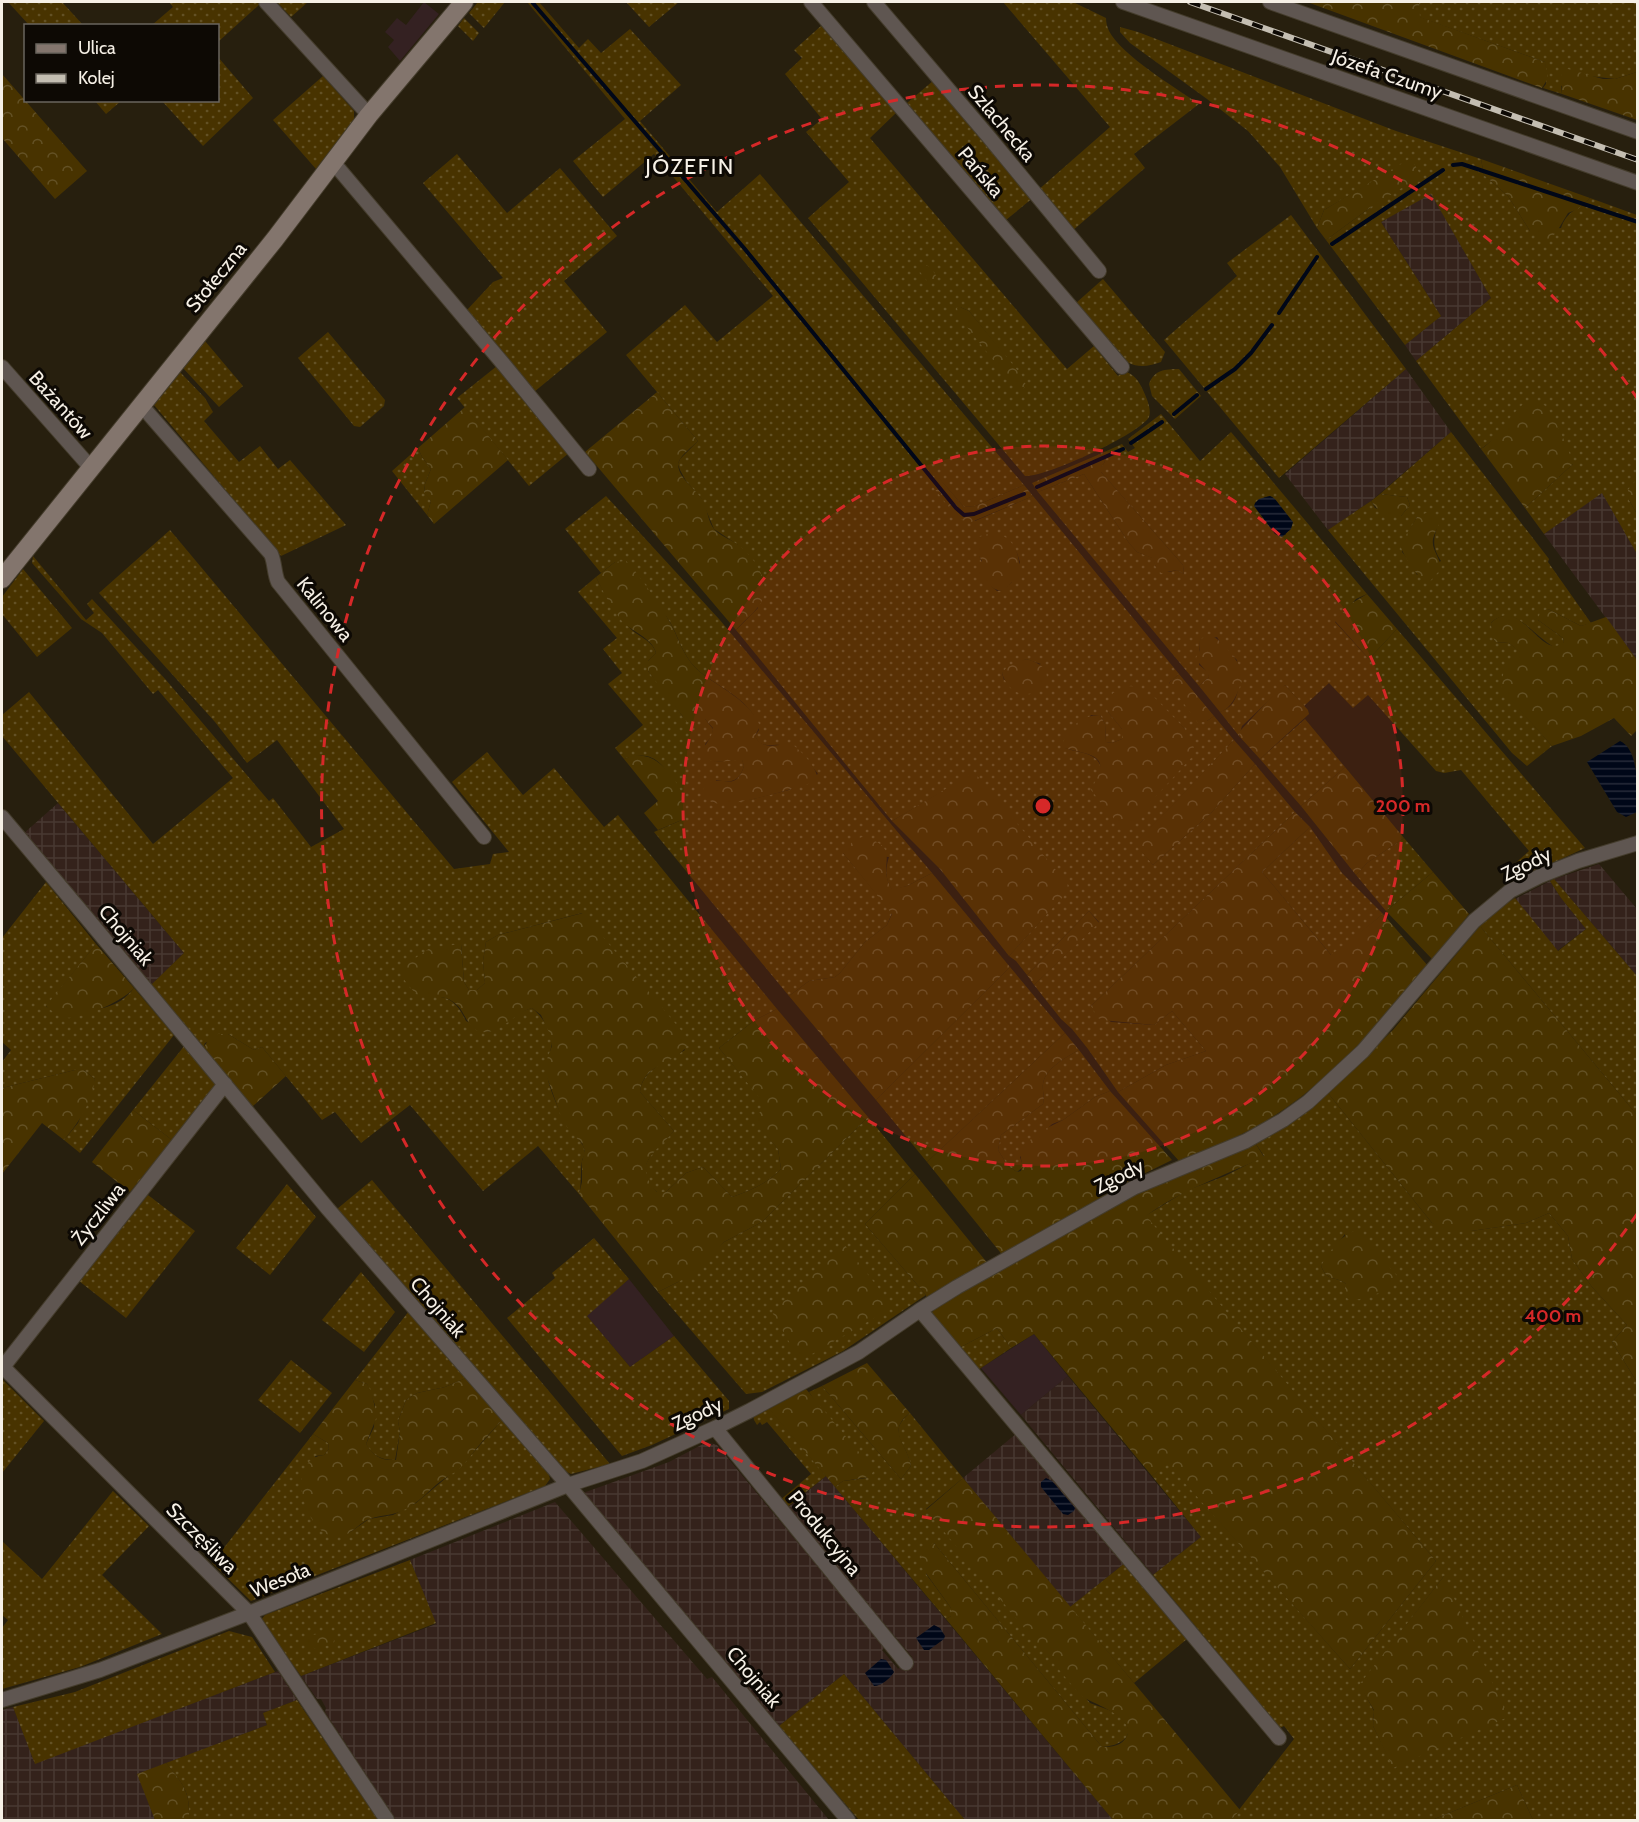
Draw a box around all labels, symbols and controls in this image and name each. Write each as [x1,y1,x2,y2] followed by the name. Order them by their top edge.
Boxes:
[24,24,219,102] legend
[78,37,116,59] text: Ulica
[1328,44,1445,104] street label: Józefa Czumy
[78,67,115,89] text: Kolej
[963,80,1041,167] street label: Szlachecka
[953,142,1009,202] street label: Pańska
[644,153,735,180] district label: JÓZEFIN
[180,237,252,317] street label: Stołeczna
[24,366,98,444] street label: Bażantów
[292,572,358,646] street label: Kalinowa
[1376,795,1430,817] text: 200 m
[1033,796,1053,816] centre of rings
[1497,842,1555,886] street label: Zgody
[94,900,158,970] street label: Chojniak
[1090,1153,1148,1199] street label: Zgody
[66,1178,130,1250] street label: Życzliwa
[405,1272,471,1342] street label: Chojniak
[1525,1305,1581,1327] text: 400 m
[668,1392,726,1436] street label: Zgody
[783,1486,867,1581] street label: Produkcyjna
[161,1497,243,1579] street label: Szczęśliwa
[247,1557,314,1603] street label: Wesoła
[722,1642,786,1712] street label: Chojniak

